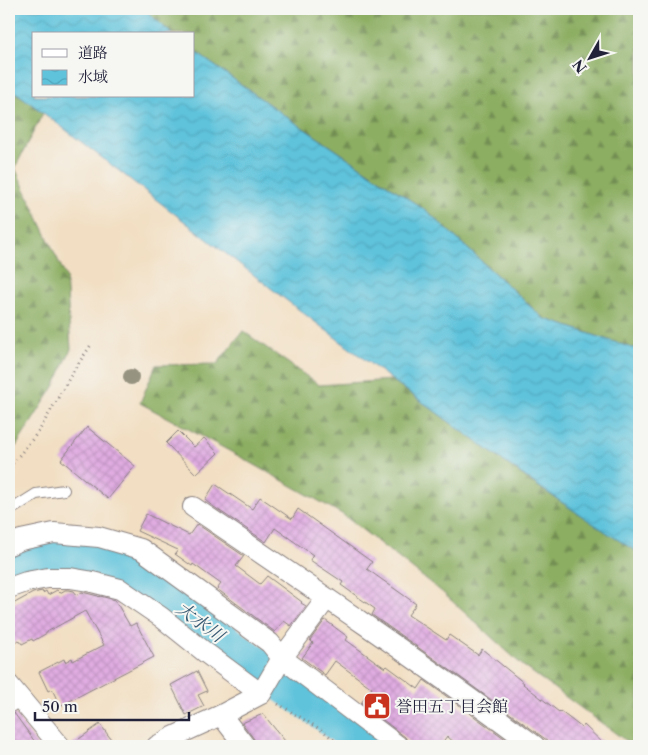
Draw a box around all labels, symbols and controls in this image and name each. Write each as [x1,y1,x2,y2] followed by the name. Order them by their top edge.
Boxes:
[32,32,195,98] legend
[566,32,616,82] north arrow
[78,43,108,62] text: 道路
[569,56,591,77] text: N
[78,67,108,86] text: 水域
[172,597,230,648] water label: 大水川
[35,690,189,722] scale bar
[362,691,392,721] public building icon: 誉田五丁目会館
[396,696,508,716] place label: 誉田五丁目会館
[42,697,78,716] text: 50 m

